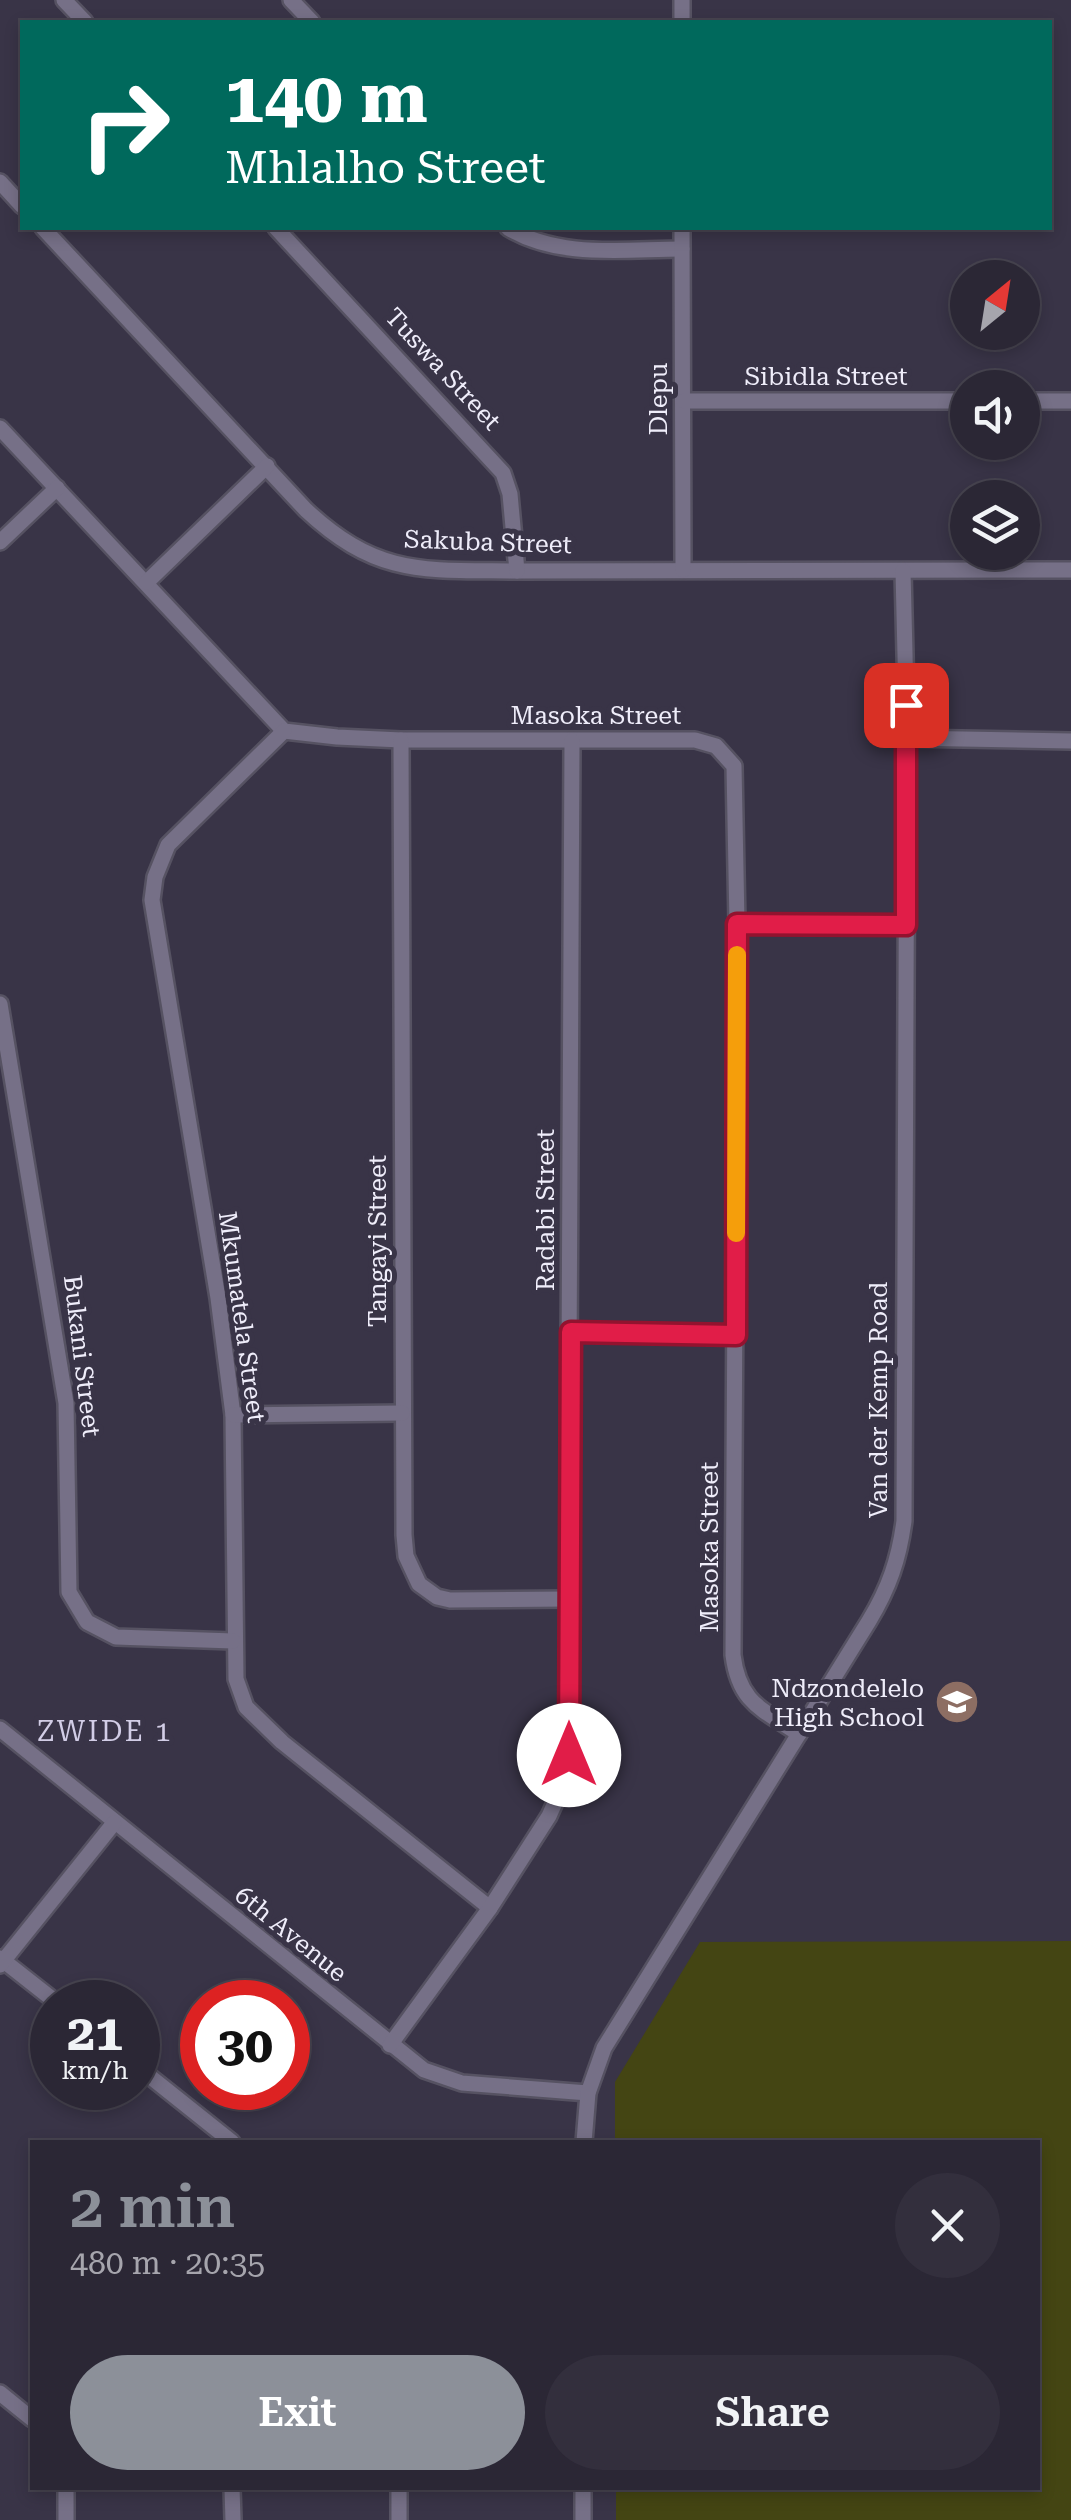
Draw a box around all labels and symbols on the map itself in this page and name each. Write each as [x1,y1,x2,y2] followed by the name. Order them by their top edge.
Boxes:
[950,260,1040,350] north arrow
[379,302,507,436] street label: Tuswa Street
[644,362,673,435] street label: Dlepu
[745,362,907,391] street label: Sibidla Street
[404,525,572,559] street label: Sakuba Street
[864,663,949,748] pin
[511,701,681,730] street label: Masoka Street
[531,1129,560,1291] street label: Radabi Street
[363,1155,392,1327] street label: Tangayi Street
[213,1210,271,1424] street label: Mkumatela Street
[58,1273,106,1439] street label: Bukani Street
[864,1282,893,1518] street label: Van der Kemp Road
[695,1462,724,1632] street label: Masoka Street
[771,1674,924,1732] place label: Ndzondelelo High School
[934,1679,980,1725] school or university icon: Ndzondelelo High School
[517,1703,621,1807] position arrow
[37,1715,173,1748] district label: ZWIDE 1
[229,1880,353,1988] street label: 6th Avenue
[180,1980,310,2110] speed limit sign: 30

